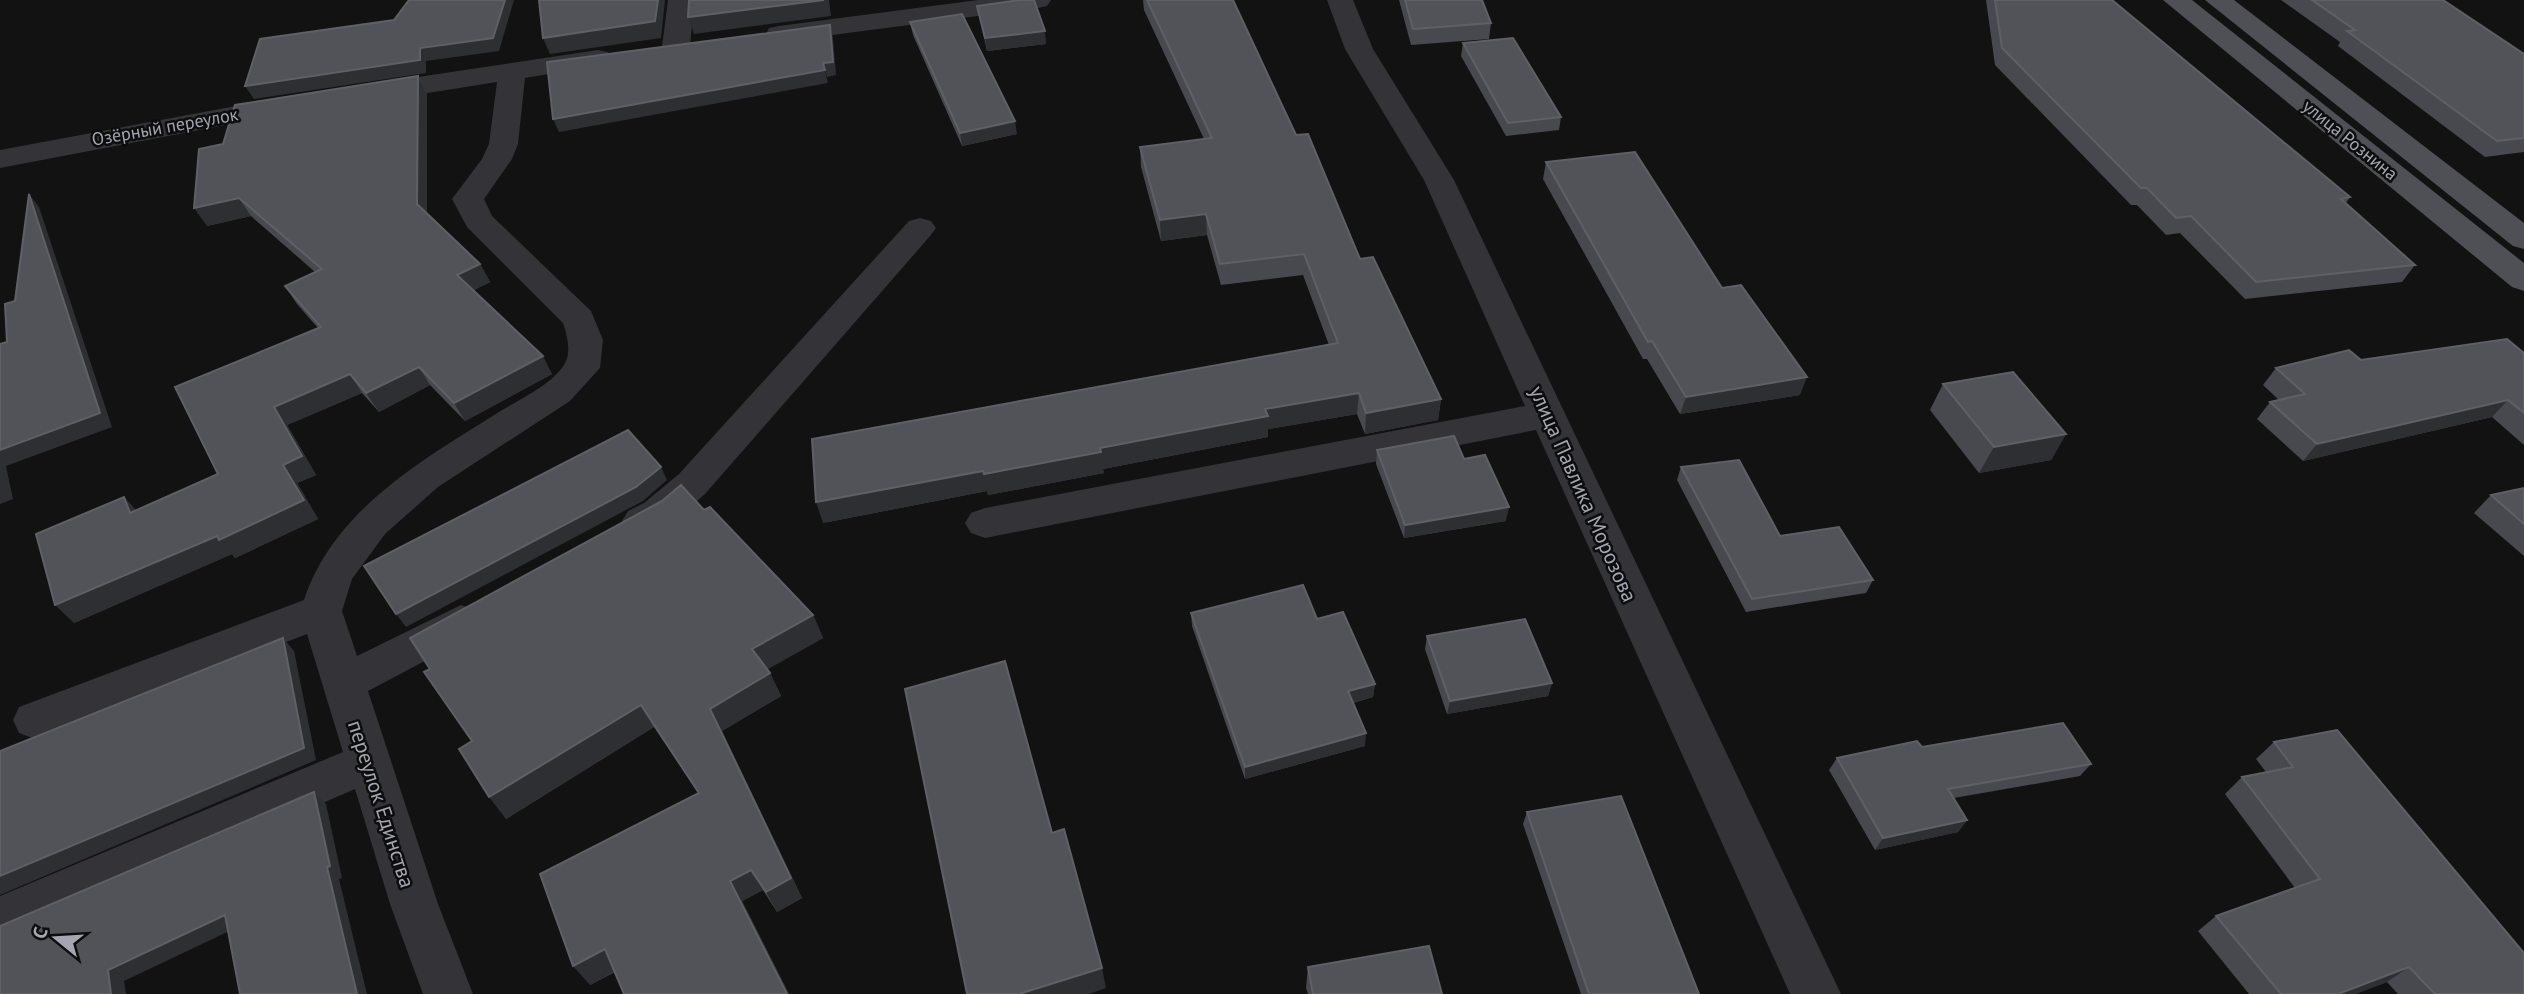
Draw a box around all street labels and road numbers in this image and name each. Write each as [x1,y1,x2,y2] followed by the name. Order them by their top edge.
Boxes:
[2298,94,2403,185] street label: улица Рознина
[90,102,240,151] street label: Озёрный переулок
[1524,382,1643,606] street label: улица Павлика Морозова
[342,717,421,891] street label: переулок Единства

